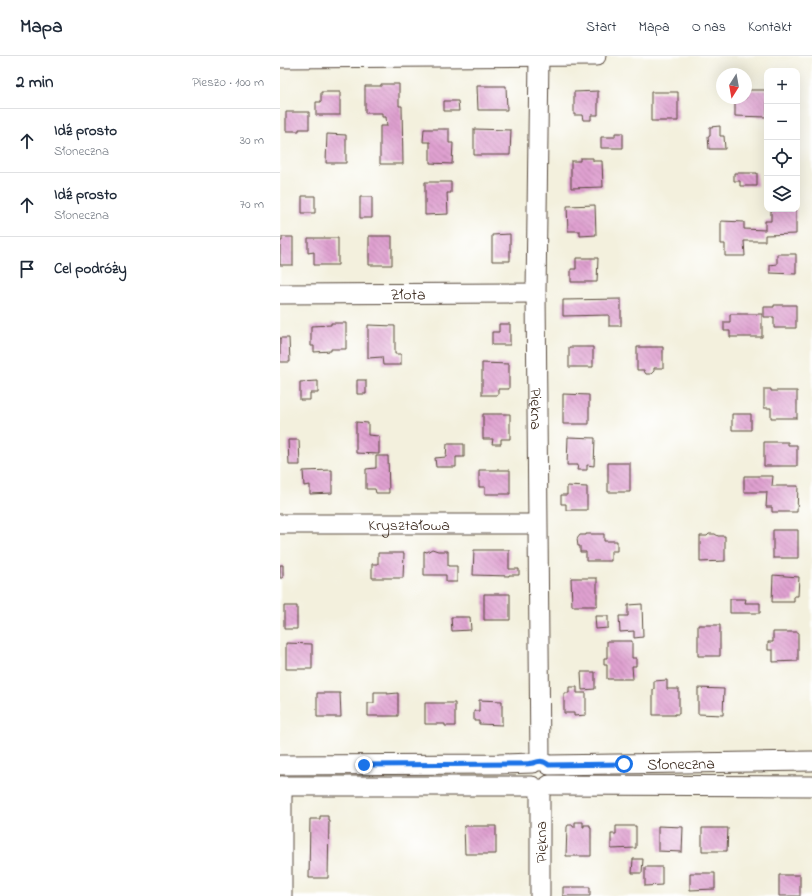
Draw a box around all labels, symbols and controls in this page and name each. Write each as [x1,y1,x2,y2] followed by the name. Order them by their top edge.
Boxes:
[20,14,62,41] text: Mapa
[586,17,616,38] text: Start
[638,17,670,38] text: Mapa
[692,17,726,38] text: O nas
[748,17,792,38] text: Kontakt
[716,68,752,104] north arrow
[764,68,800,212] map controls
[764,68,800,104] button: +
[16,70,53,95] text: 2 min
[192,73,264,92] text: Pieszo · 100 m
[764,104,800,140] button: −
[54,120,117,142] text: Idź prosto
[16,130,38,152] icon: ahead
[240,131,264,150] text: 30 m
[764,140,800,176] button: locate
[54,142,109,161] text: Słoneczna
[764,176,800,212] button: layers
[54,184,117,206] text: Idź prosto
[16,194,38,216] icon: ahead
[240,195,264,214] text: 70 m
[54,206,109,225] text: Słoneczna
[16,258,38,280] icon: arrive
[54,258,127,280] text: Cel podróży
[390,283,426,308] street label: Złota
[523,388,547,430] street label: Piękna
[368,514,450,538] street label: Kryształowa
[647,752,715,778] street label: Słoneczna
[615,755,633,773] route start
[355,756,373,774] route end
[530,821,554,863] street label: Piękna

